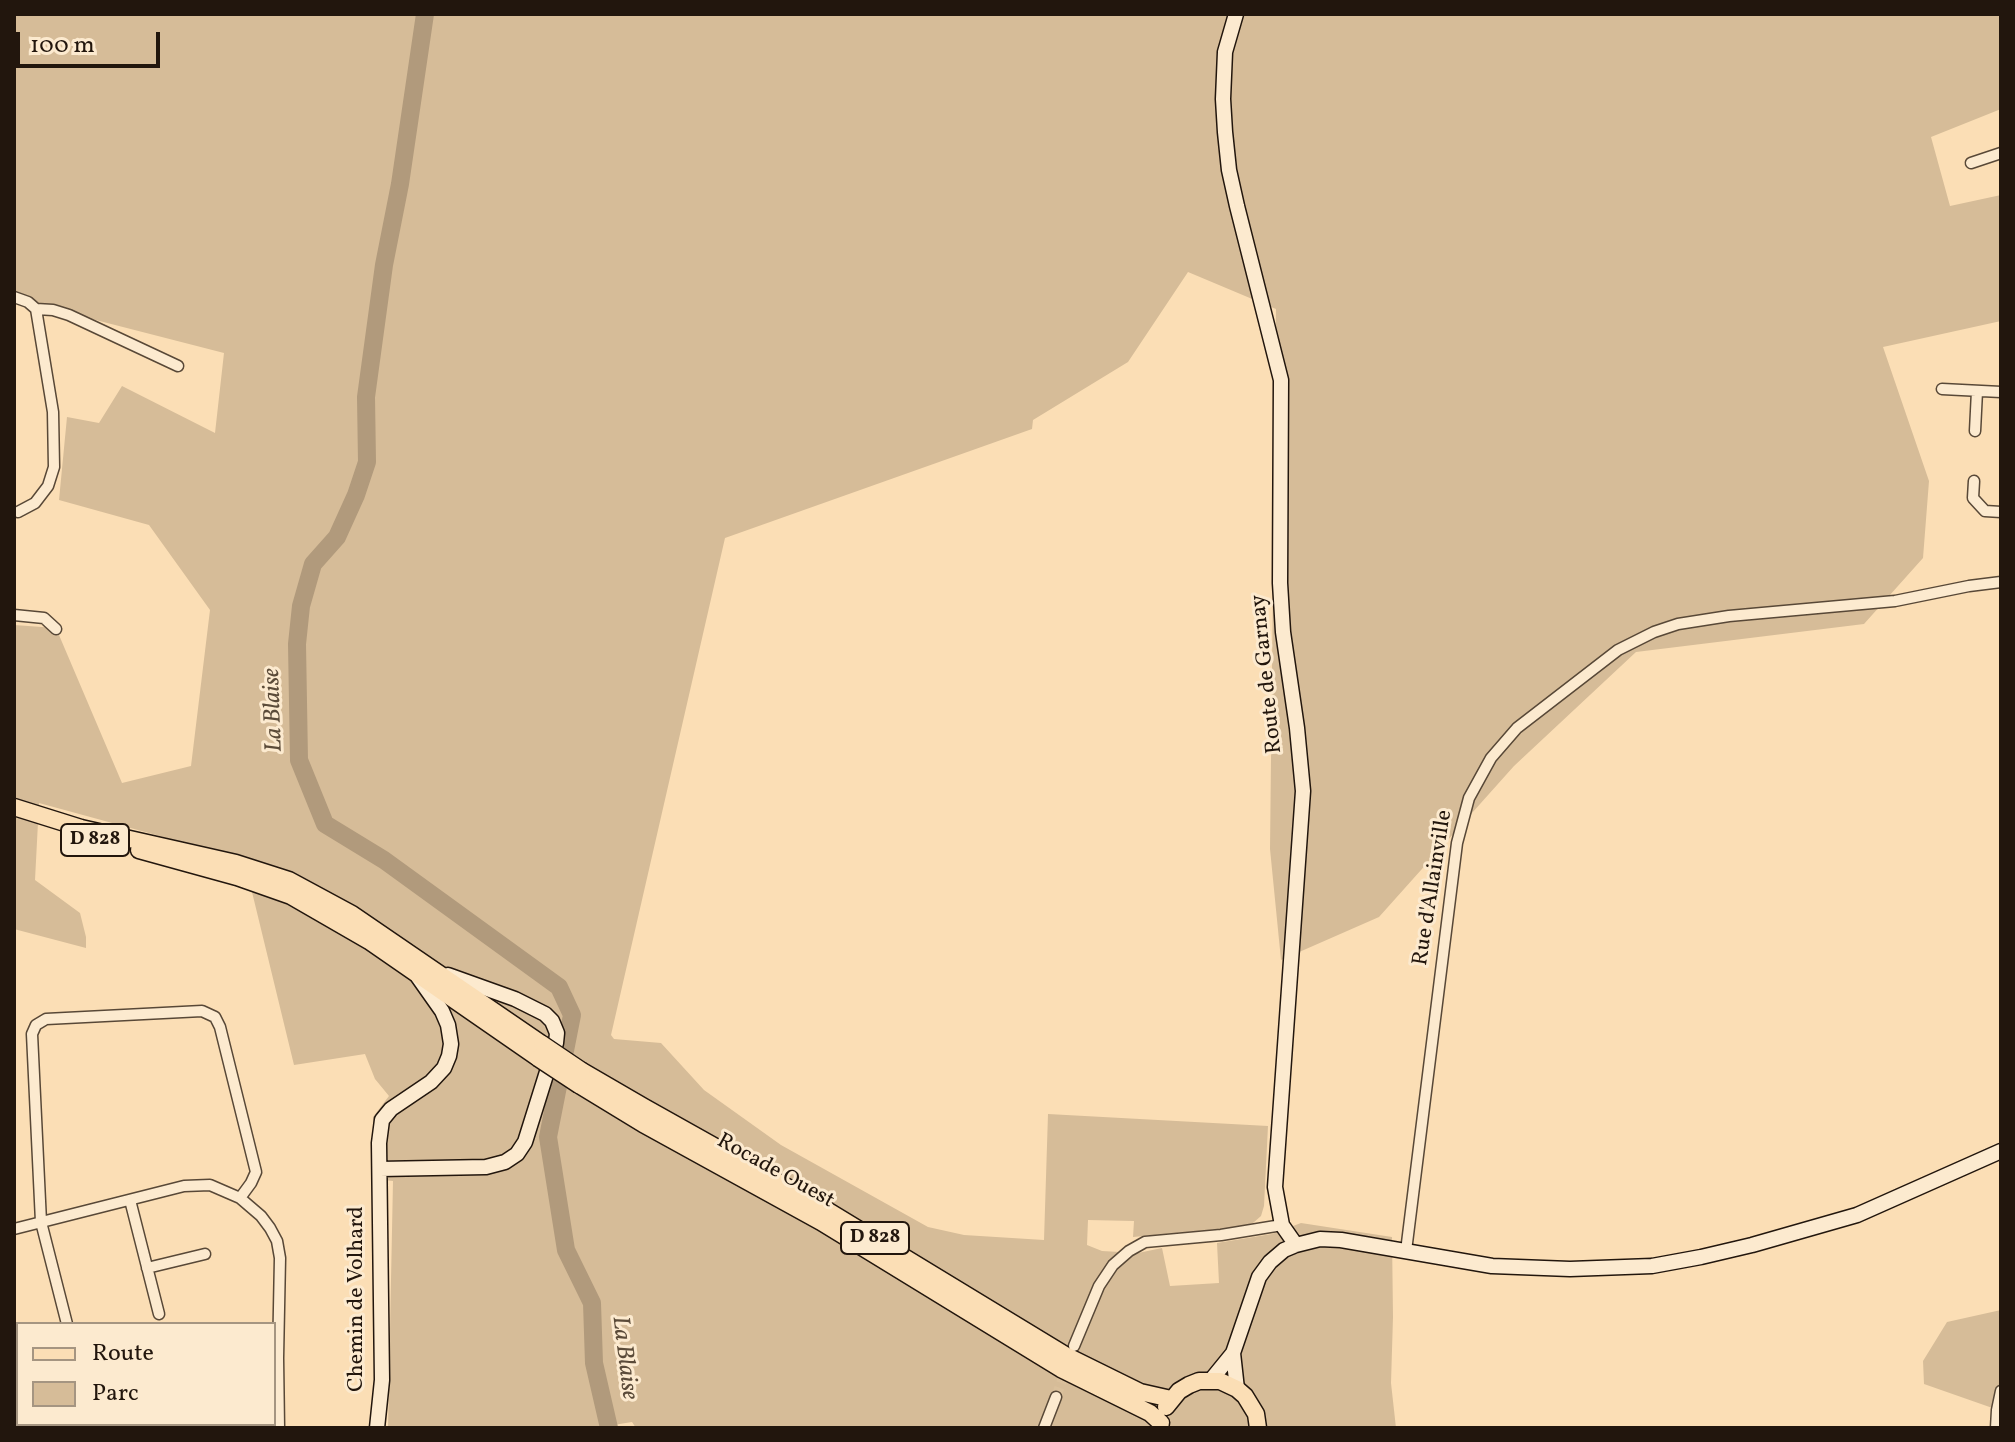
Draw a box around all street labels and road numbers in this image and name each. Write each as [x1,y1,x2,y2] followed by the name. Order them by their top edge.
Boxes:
[1247,593,1289,755] street label: Route de Garnay
[1409,808,1459,968] street label: Rue d'Allainville
[61,824,129,856] road number: D 828
[712,1129,838,1215] street label: Rocade Ouest
[345,1206,371,1392] street label: Chemin de Volhard
[841,1222,909,1254] road number: D 828

